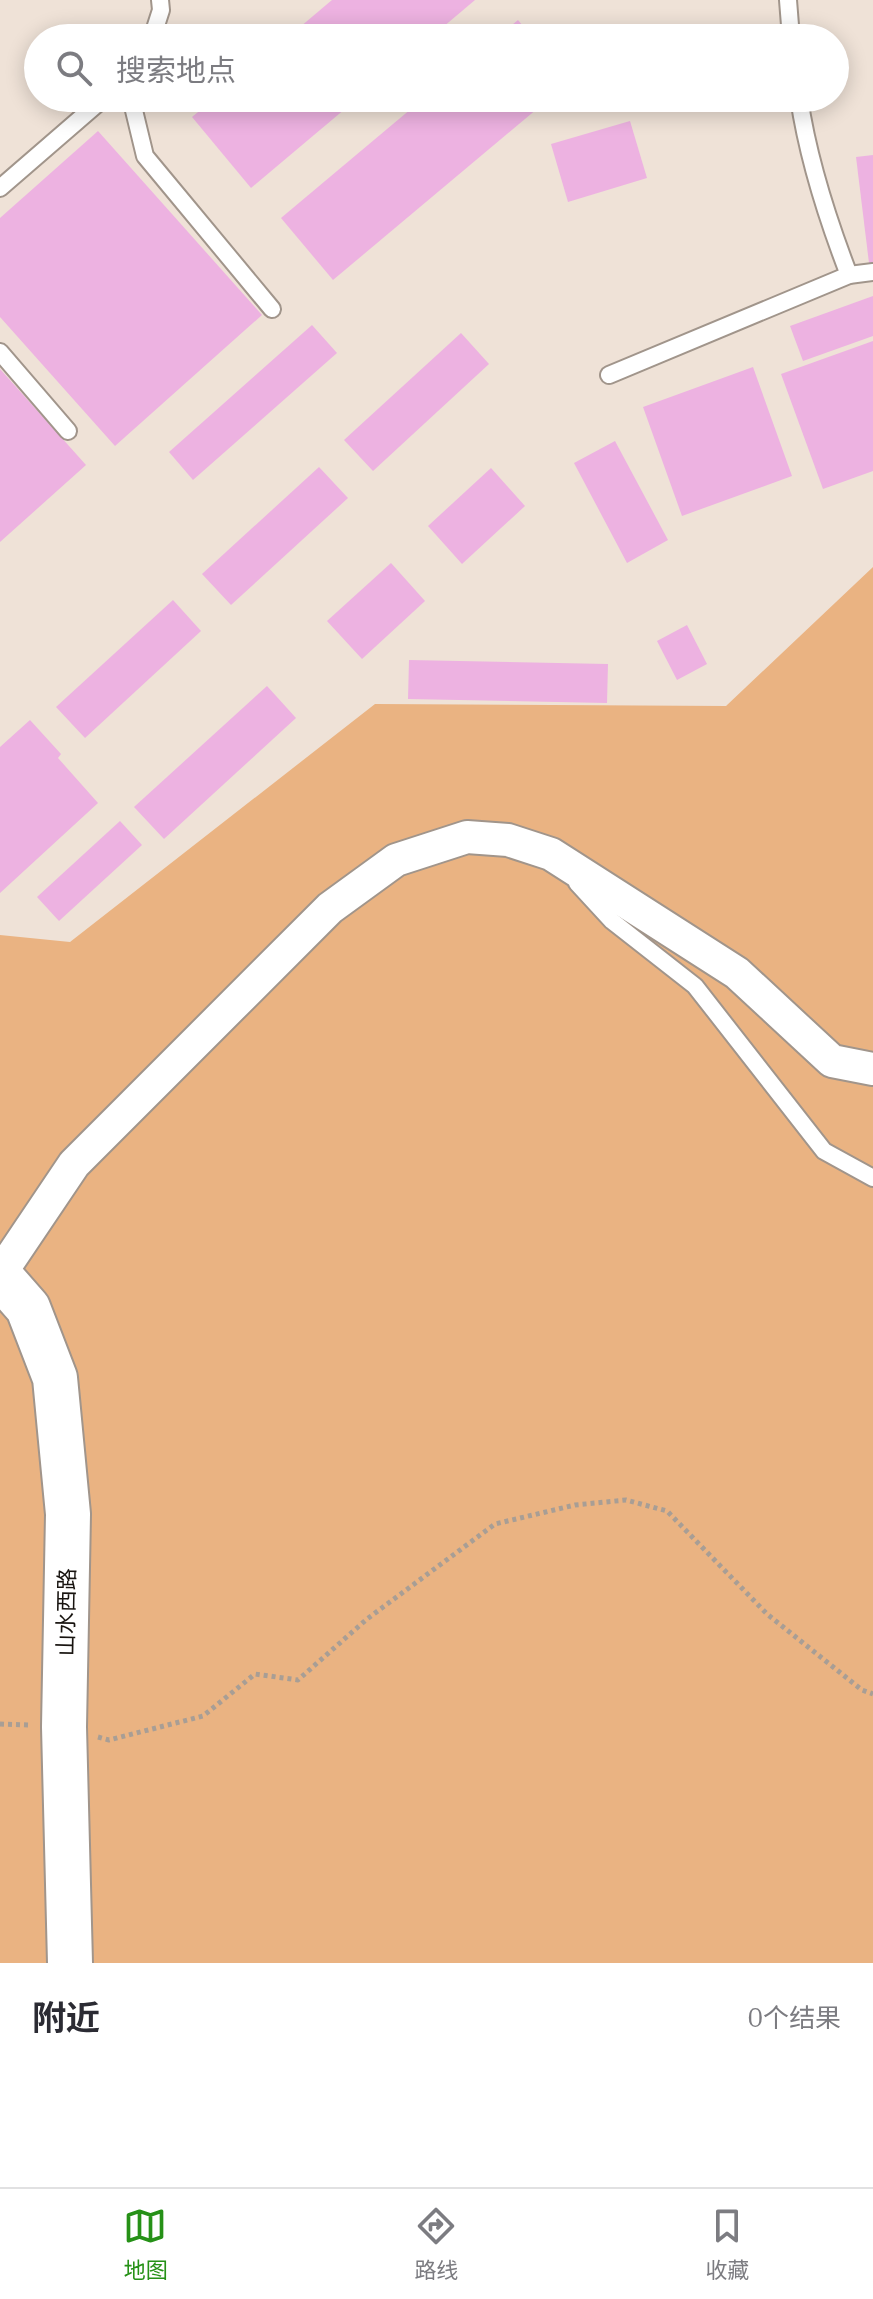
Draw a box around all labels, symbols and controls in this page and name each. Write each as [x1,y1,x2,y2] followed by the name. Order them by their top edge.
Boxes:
[24,24,849,112] search box
[52,46,96,90] icon: search
[116,50,236,89] text: 搜索地点
[50,1568,81,1656] street label: 山水西路
[32,1995,100,2039] text: 附近
[747,2000,841,2034] text: 0个结果
[123,2204,168,2284] tab: 地图
[414,2204,459,2284] tab: 路线
[705,2204,750,2284] tab: 收藏

